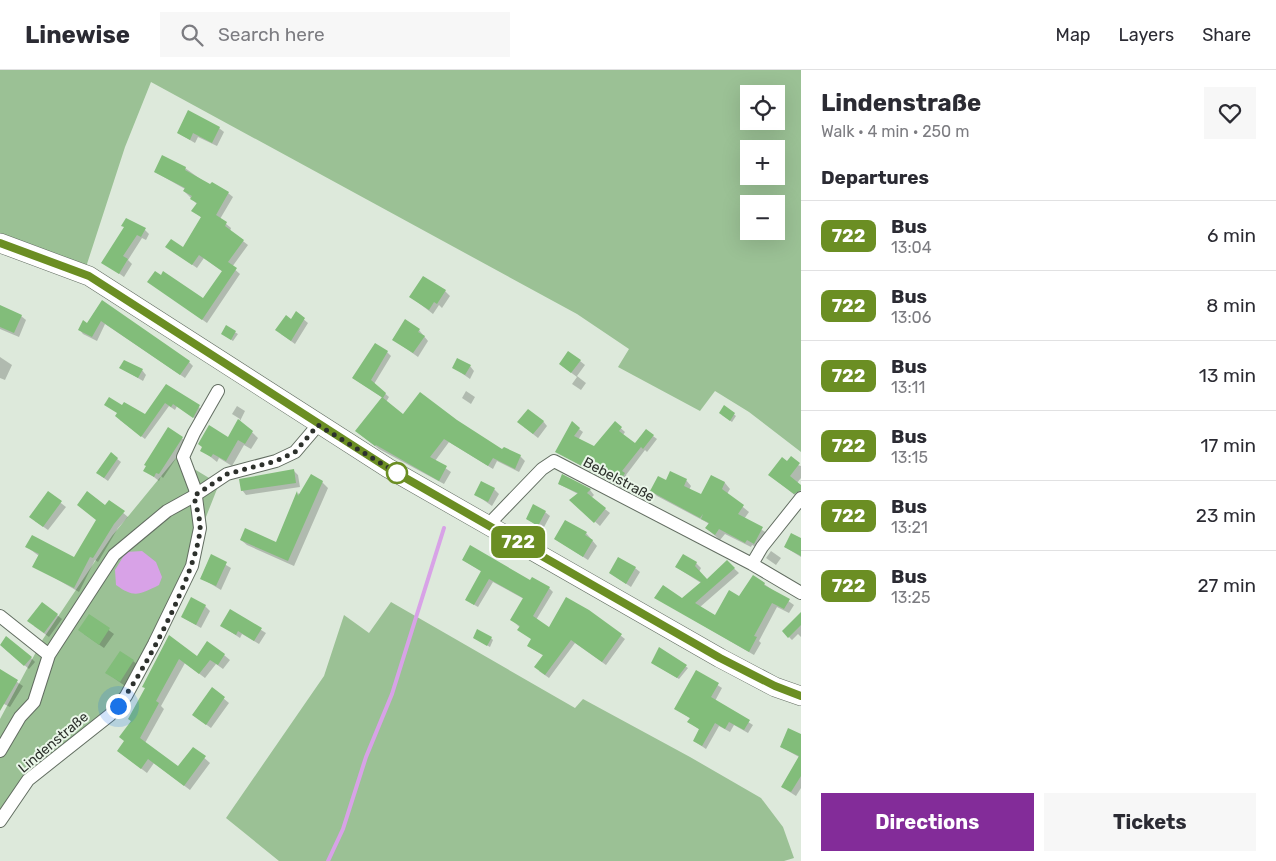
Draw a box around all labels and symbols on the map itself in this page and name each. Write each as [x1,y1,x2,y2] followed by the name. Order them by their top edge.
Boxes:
[580,454,658,505] street label: Bebelstraße
[386,462,408,484] unlabelled marker
[489,526,547,558] line badge: 722
[106,694,131,719] your location
[15,708,92,777] street label: Lindenstraße

